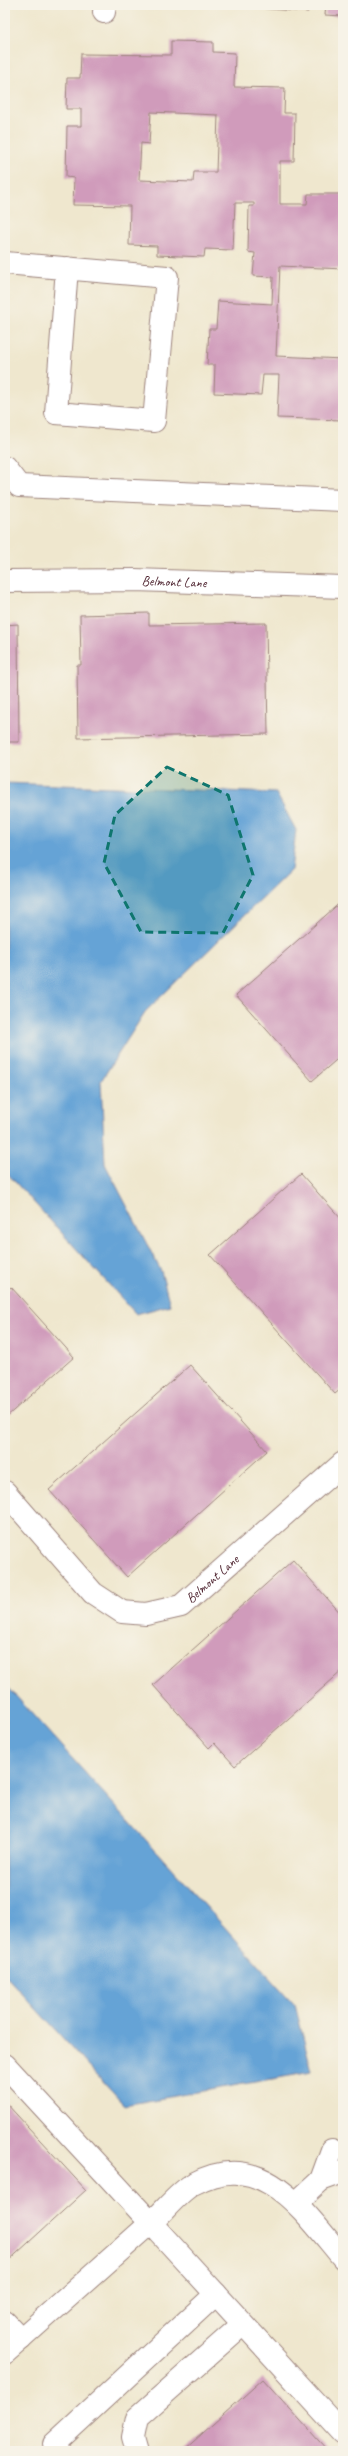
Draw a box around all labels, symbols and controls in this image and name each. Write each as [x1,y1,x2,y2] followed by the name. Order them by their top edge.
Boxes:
[141,572,208,591] street label: Belmont Lane
[182,1550,243,1607] street label: Belmont Lane

